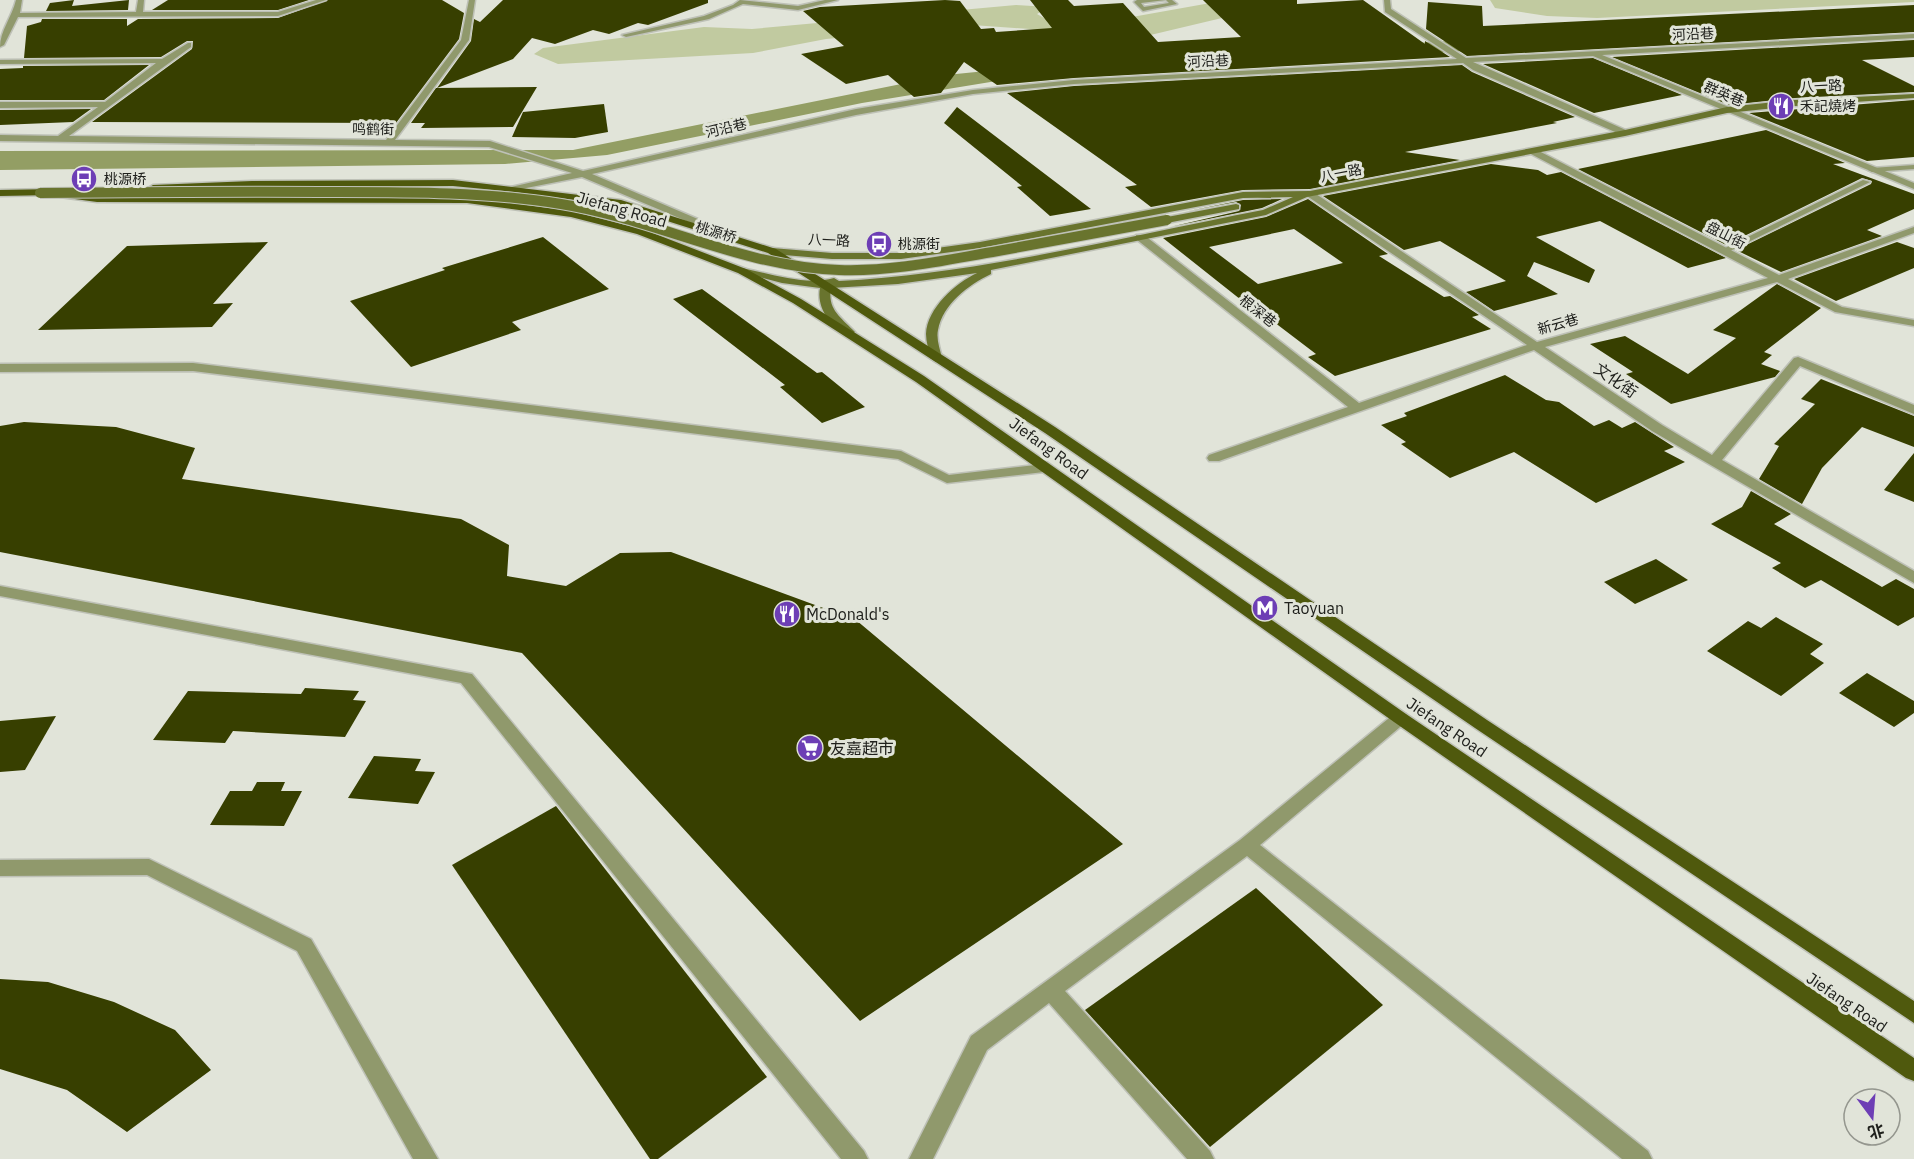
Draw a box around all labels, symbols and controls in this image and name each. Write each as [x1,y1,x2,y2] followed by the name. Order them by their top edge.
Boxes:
[1672,24,1714,44] street label: 河沿巷
[1187,51,1229,71] street label: 河沿巷
[1800,76,1842,96] street label: 八一路
[1701,78,1747,110] street label: 群英巷
[1766,91,1796,121] restaurant icon: 禾記燒烤
[1800,97,1856,115] place label: 禾記燒烤
[704,115,748,141] street label: 河沿巷
[352,120,394,138] street label: 鸣鹤街
[1319,160,1363,186] street label: 八一路
[69,164,99,194] bus stop icon: 桃源桥
[104,170,146,188] place label: 桃源桥
[575,187,669,231] street label: Jiefang Road
[693,217,739,247] street label: 桃源桥
[1703,217,1749,253] street label: 盘山街
[864,229,894,259] bus stop icon: 桃源街
[808,230,850,250] street label: 八一路
[898,235,940,253] place label: 桃源街
[1236,291,1280,331] street label: 根深巷
[1535,310,1581,338] street label: 新云巷
[1591,358,1641,402] street label: 文化街
[1006,413,1092,483] street label: Jiefang Road
[1250,593,1280,623] metro station icon: Taoyuan
[1284,598,1344,618] place label: Taoyuan
[772,599,802,629] restaurant icon: McDonald's
[806,604,890,624] place label: McDonald's
[1403,693,1491,761] street label: Jiefang Road
[795,733,825,763] supermarket icon: 友嘉超市
[830,738,894,758] place label: 友嘉超市
[1803,968,1891,1036] street label: Jiefang Road
[1842,1087,1902,1147] north arrow
[1866,1120,1887,1143] text: 北

